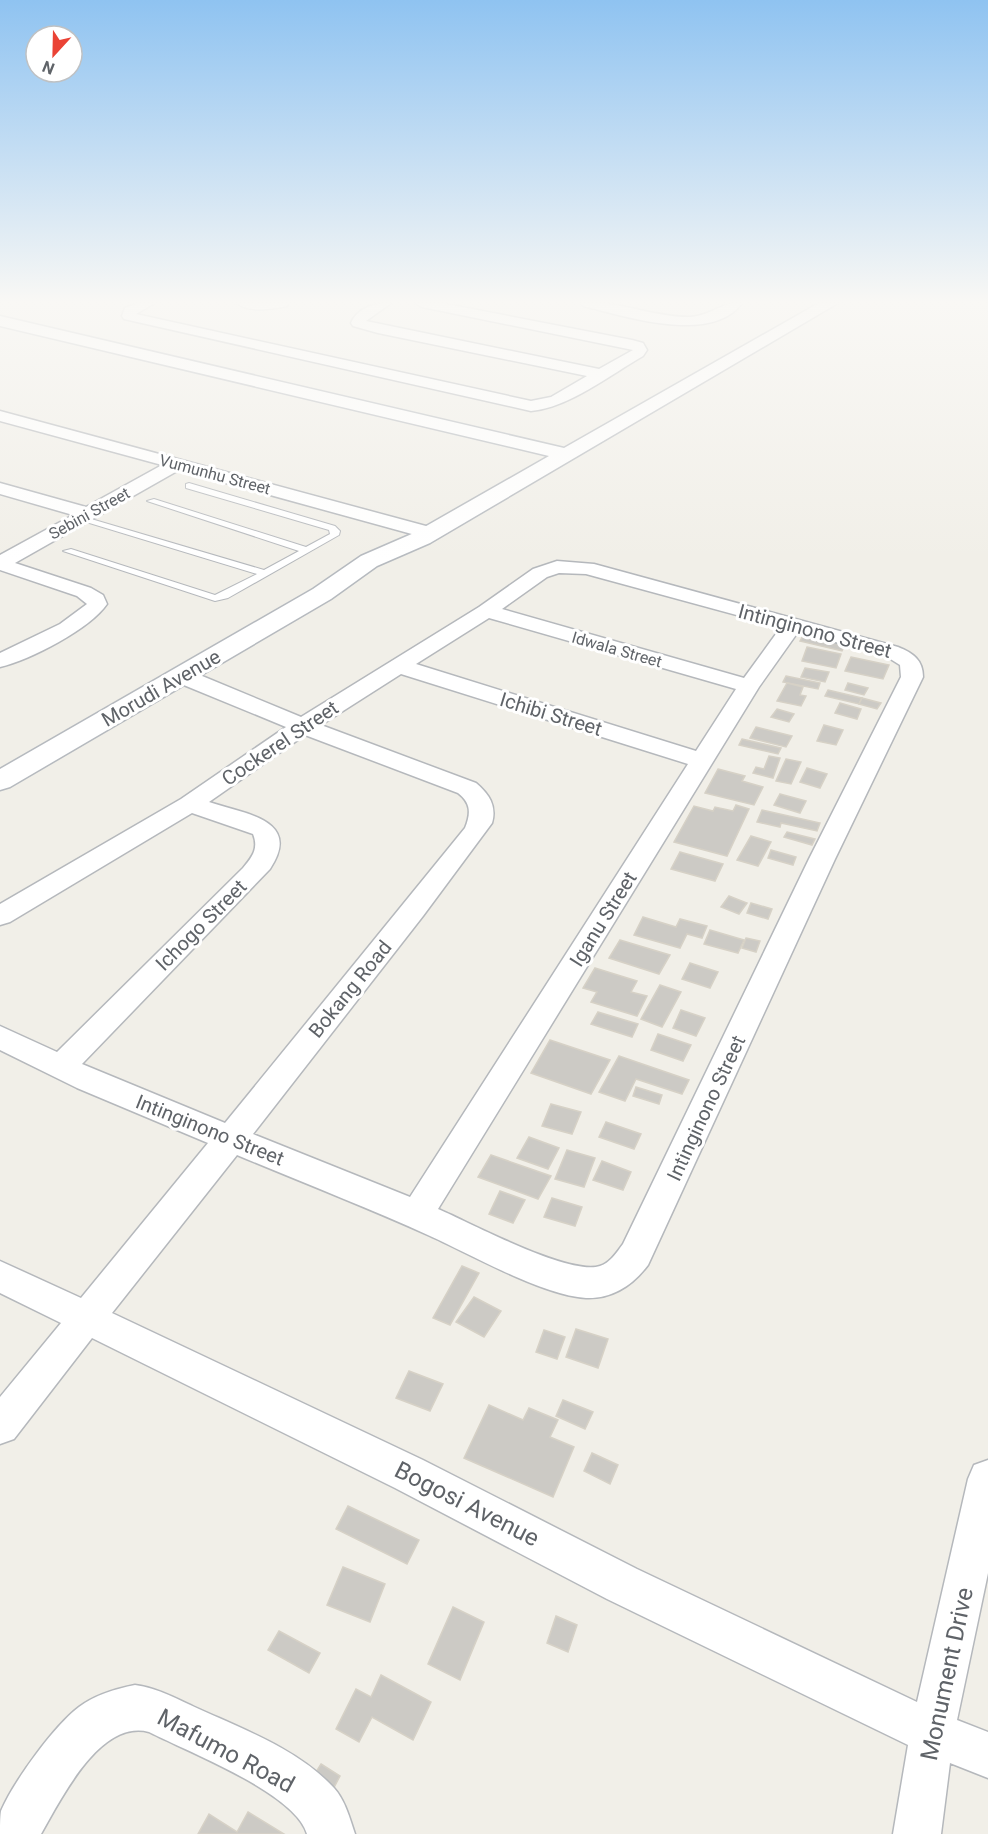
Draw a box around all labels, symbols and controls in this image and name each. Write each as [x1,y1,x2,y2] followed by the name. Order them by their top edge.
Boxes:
[24,24,84,84] north arrow
[40,57,57,78] text: N
[157,451,273,498] street label: Vumunhu Street
[45,483,133,544] street label: Sebini Street
[736,599,894,663] street label: Intinginono Street
[570,628,664,671] street label: Idwala Street
[97,644,225,732] street label: Morudi Avenue
[497,687,605,741] street label: Ichibi Street
[217,695,343,791] street label: Cockerel Street
[564,867,642,971] street label: Iganu Street
[151,875,251,975] street label: Ichogo Street
[304,936,396,1042] street label: Bokang Road
[662,1031,750,1185] street label: Intinginono Street
[132,1089,288,1171] street label: Intinginono Street
[390,1456,544,1552] street label: Bogosi Avenue
[915,1585,979,1763] street label: Monument Drive
[153,1703,299,1799] street label: Mafumo Road

